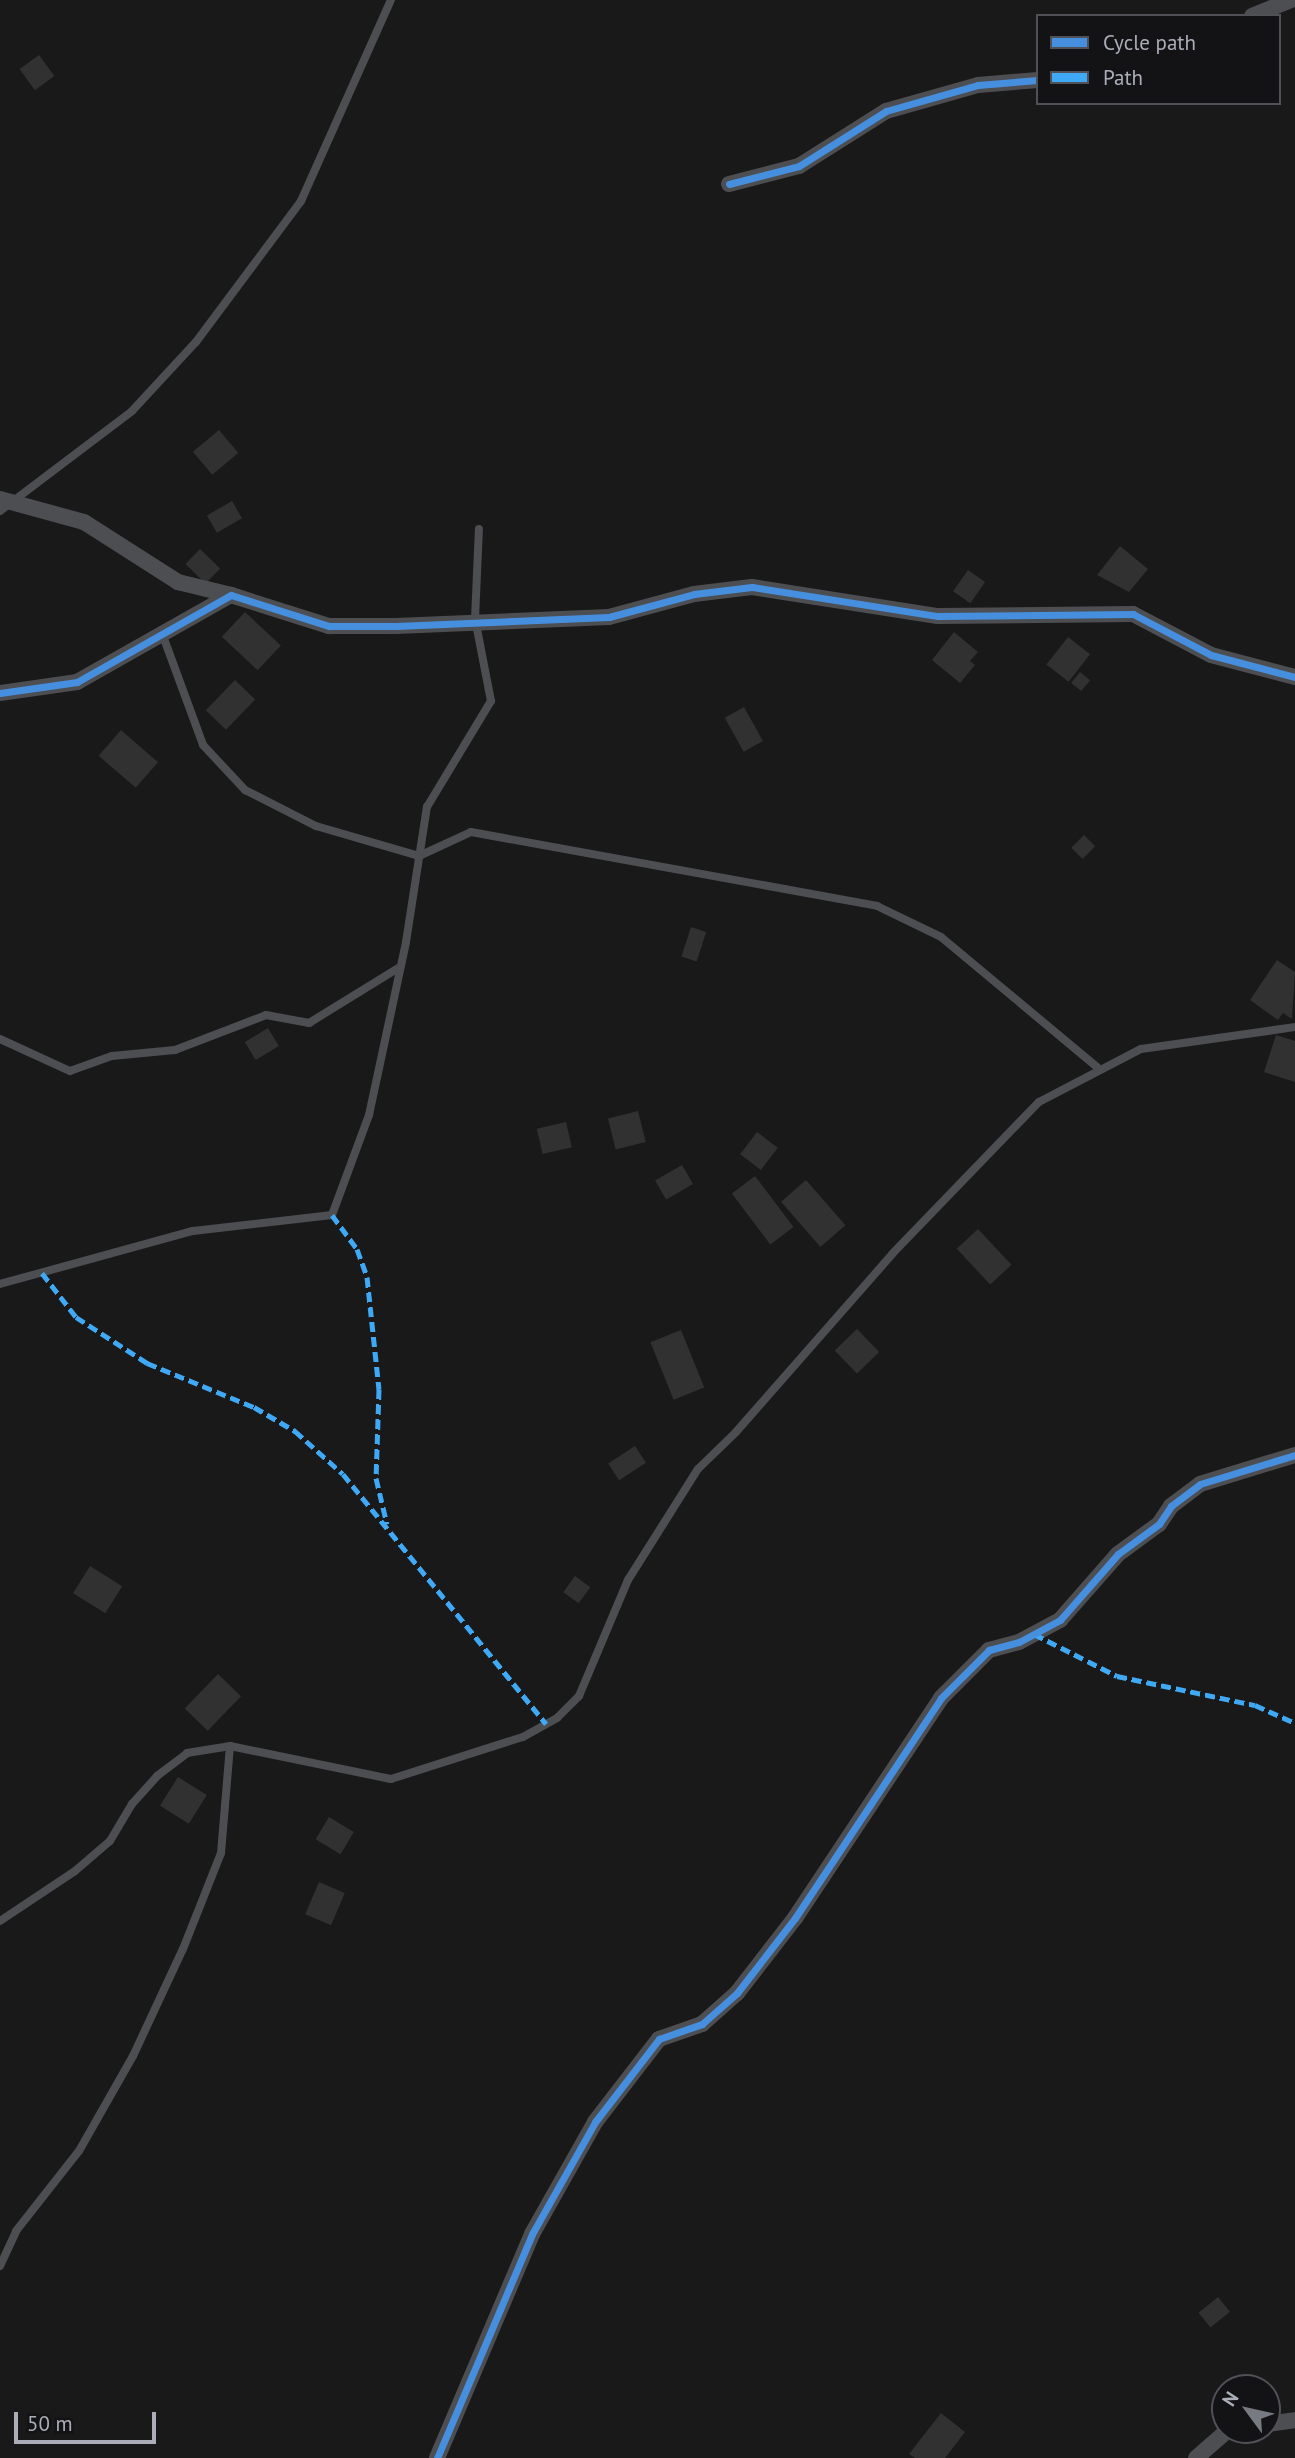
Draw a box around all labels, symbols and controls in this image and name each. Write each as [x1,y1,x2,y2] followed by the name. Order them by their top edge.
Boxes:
[1036,14,1281,105] legend
[1103,29,1196,56] text: Cycle path
[1103,64,1143,91] text: Path
[1211,2374,1281,2444] north arrow
[1217,2387,1244,2410] text: N
[18,2398,159,2442] scale bar
[27,2410,73,2437] text: 50 m

